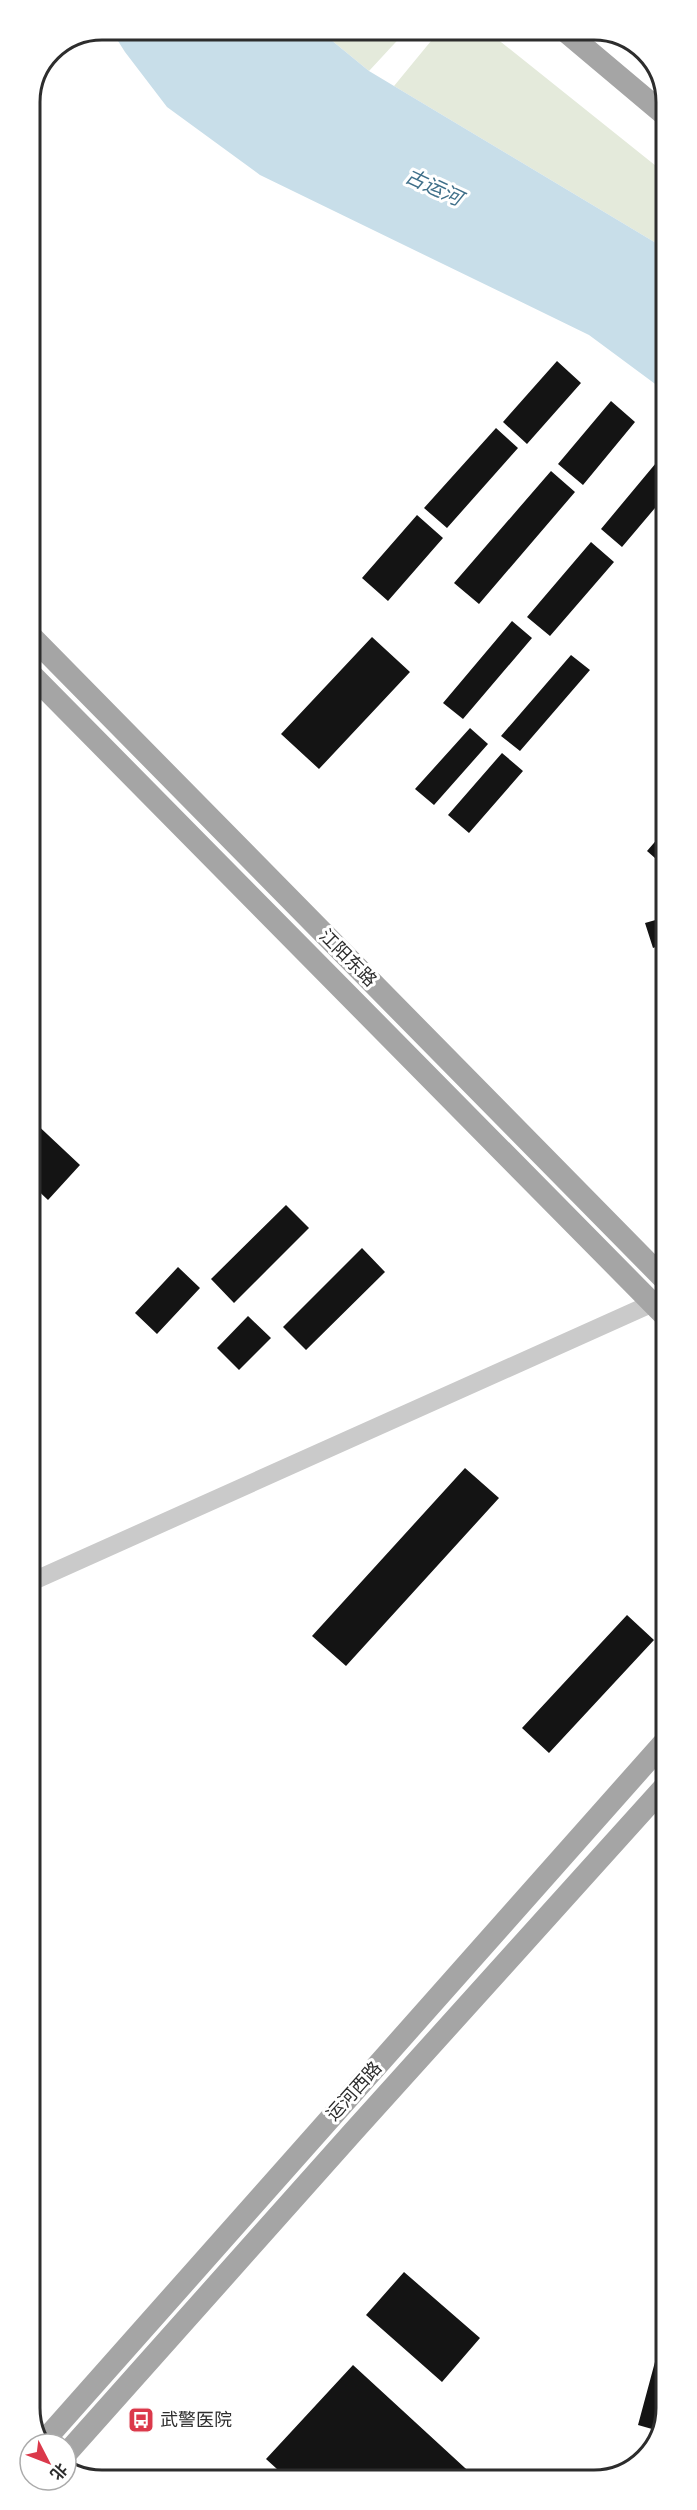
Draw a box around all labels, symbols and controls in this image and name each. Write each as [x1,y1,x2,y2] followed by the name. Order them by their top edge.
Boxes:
[400,162,471,215] water label: 古运河
[313,923,383,993] street label: 江阳东路
[320,2056,388,2126] street label: 运河西路
[126,2405,156,2435] bus stop icon: 武警医院
[160,2407,232,2433] place label: 武警医院
[18,2432,78,2492] north arrow
[45,2458,73,2485] text: 北

